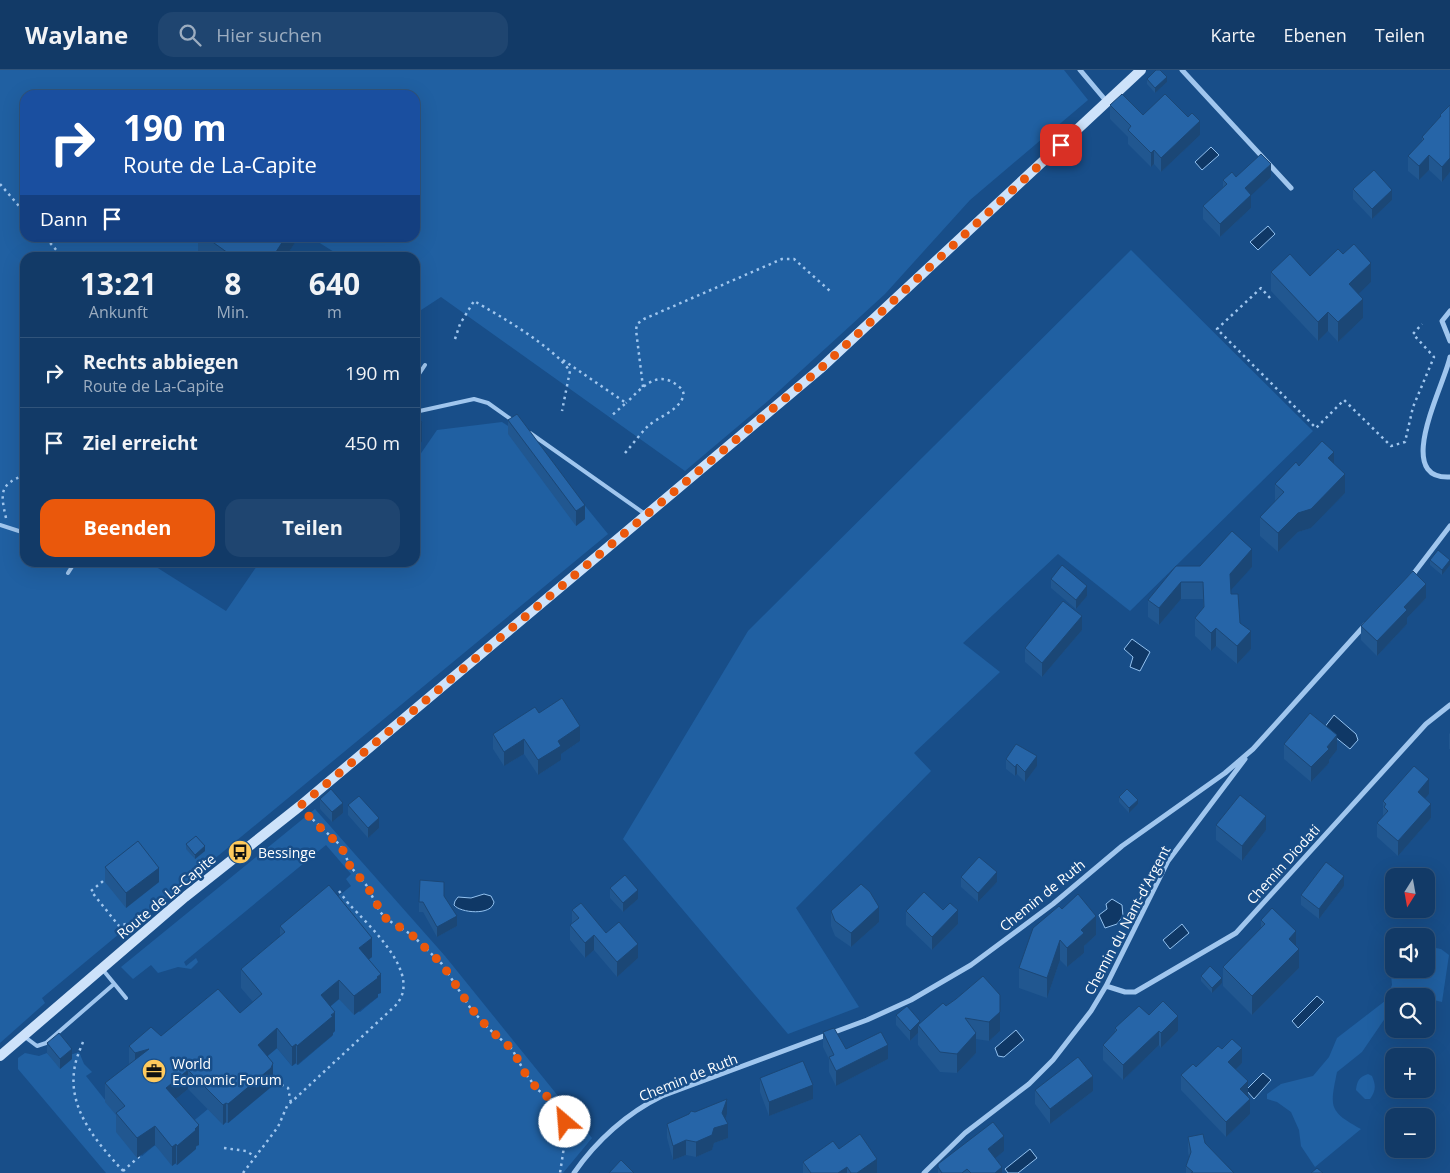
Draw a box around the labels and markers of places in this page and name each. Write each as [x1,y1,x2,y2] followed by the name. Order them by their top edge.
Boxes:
[1040,124,1082,166] pin
[227,839,253,865] bus stop icon: Bessinge
[258,843,316,862] place label: Bessinge
[172,1054,282,1089] place label: World Economic Forum
[141,1058,167,1084] office icon: World Economic Forum

